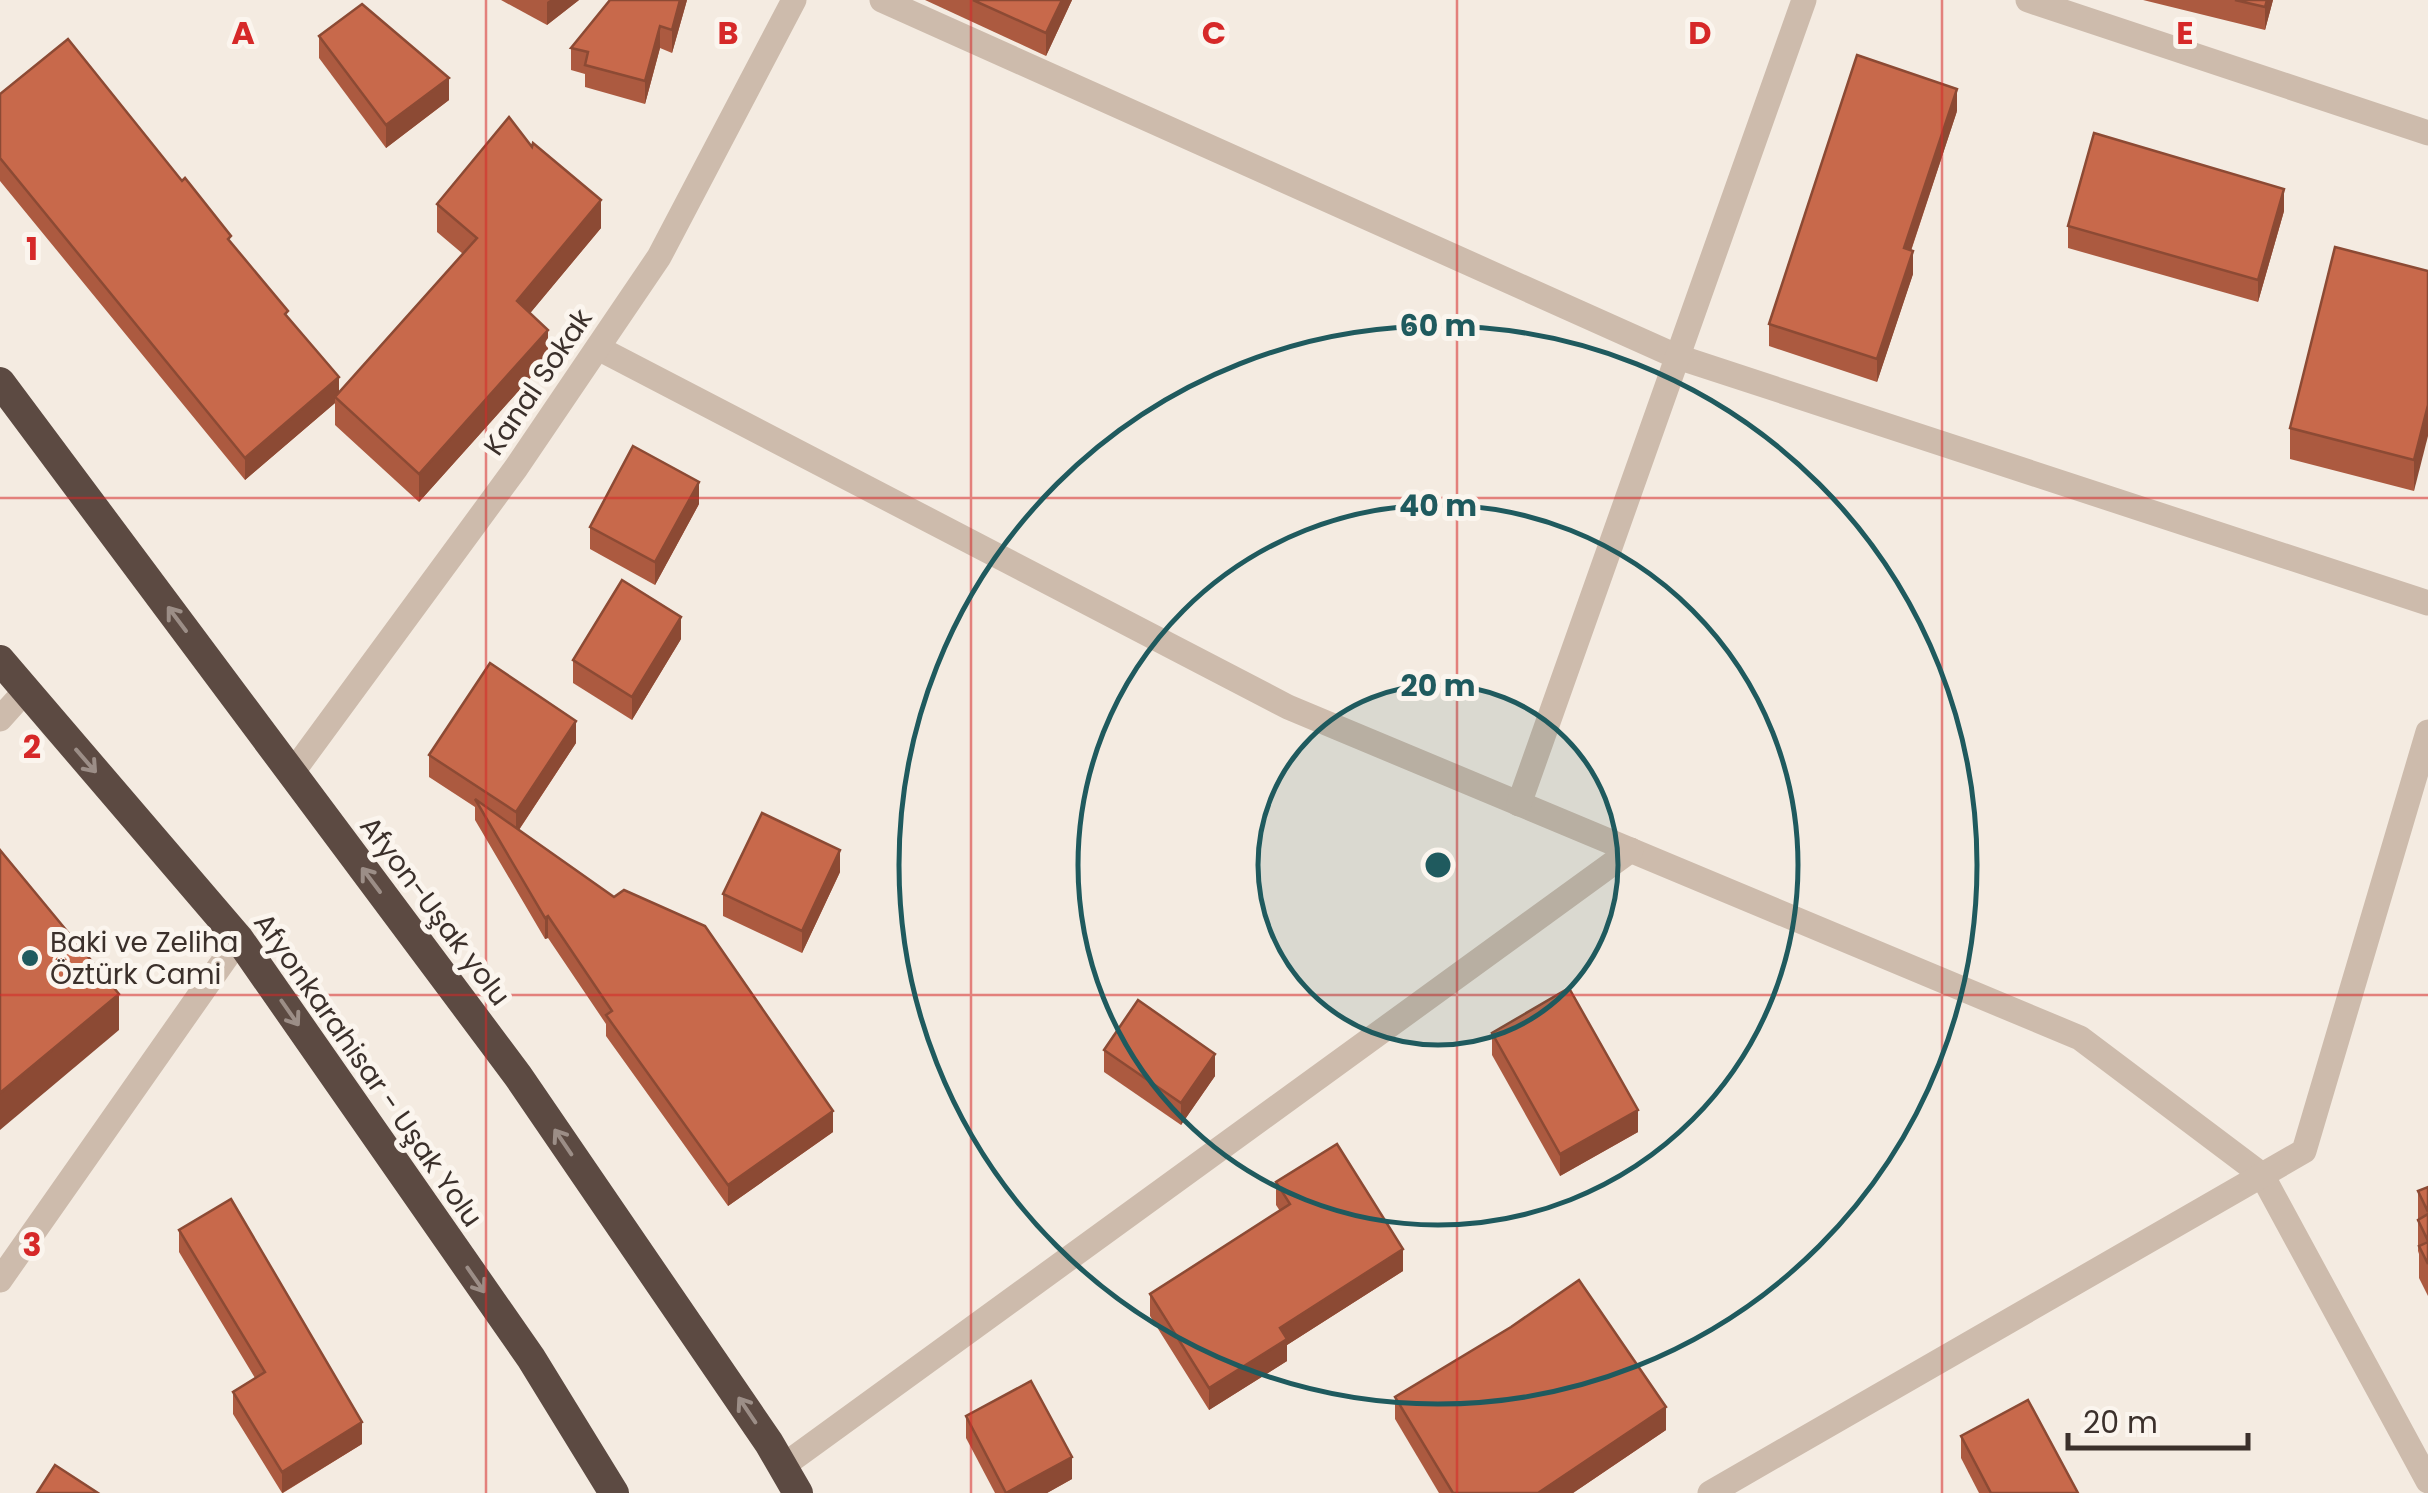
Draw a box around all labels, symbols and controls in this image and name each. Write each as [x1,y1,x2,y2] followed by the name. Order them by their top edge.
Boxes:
[231,10,255,55] text: A
[717,10,739,55] text: B
[1202,10,1226,55] text: C
[1688,10,1712,55] text: D
[2176,10,2194,55] text: E
[26,226,38,271] text: 1
[475,301,602,463] street label: Kanal Sokak
[1400,304,1476,347] text: 60 m
[1399,484,1477,527] text: 40 m
[167,606,188,633] one-way arrow
[1401,664,1475,707] text: 20 m
[23,724,41,769] text: 2
[75,748,98,773] one-way arrow
[351,808,519,1014] street label: Afyon-Uşak yolu
[1420,847,1456,883] centre of rings
[361,867,382,894] one-way arrow
[244,905,492,1235] street label: Afyonkarahisar - Uşak Yolu
[50,923,239,994] place label: Baki ve Zeliha Öztürk Cami
[19,947,41,969] marker: Baki ve Zeliha Öztürk Cami
[279,999,300,1027] one-way arrow
[553,1129,574,1157] one-way arrow
[22,1222,42,1267] text: 3
[465,1266,486,1293] one-way arrow
[2068,1388,2248,1450] scale bar
[737,1397,758,1425] one-way arrow
[2083,1401,2158,1444] text: 20 m

